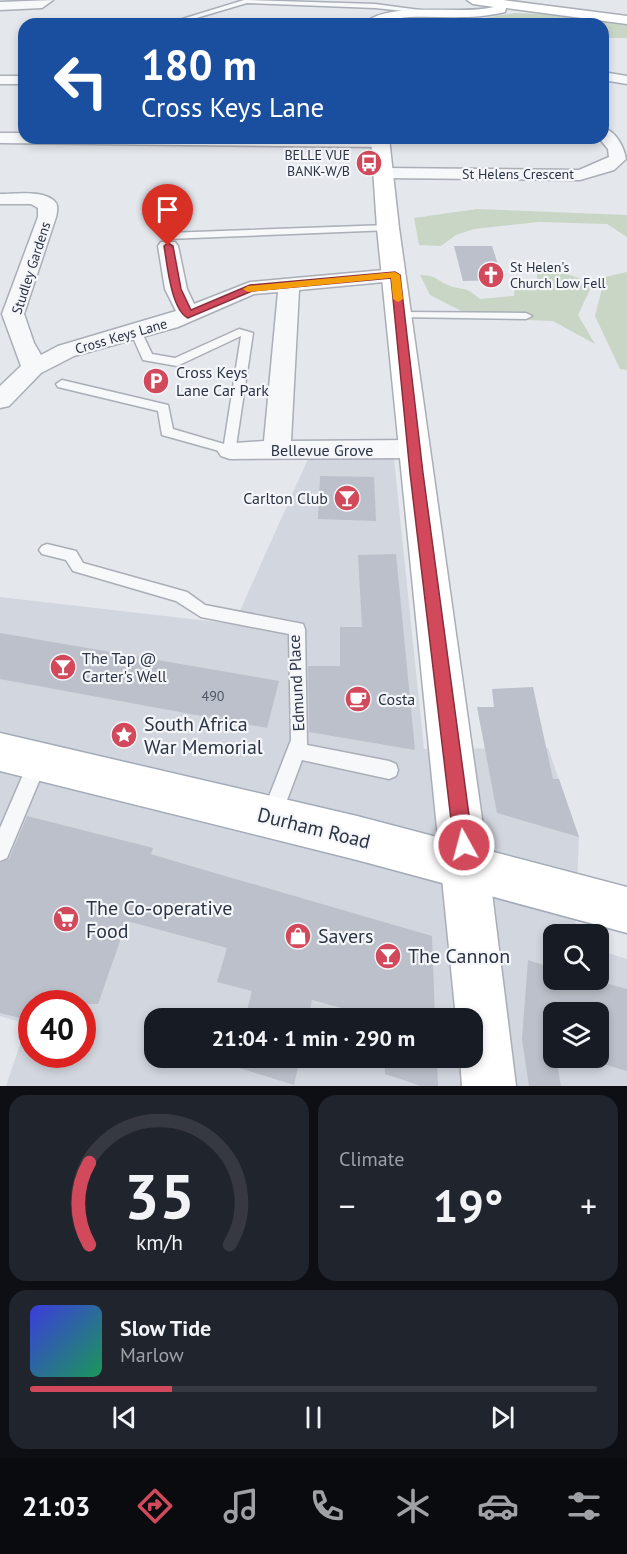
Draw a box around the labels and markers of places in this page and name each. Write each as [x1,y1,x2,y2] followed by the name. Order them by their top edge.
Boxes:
[284,146,350,180] place label: BELLE VUE BANK-W/B
[354,148,384,178] bus stop icon: BELLE VUE BANK-W/B
[142,184,193,246] pin
[510,258,606,292] place label: St Helen's Church Low Fell
[476,260,506,290] church icon: St Helen's Church Low Fell
[176,362,269,400] place label: Cross Keys Lane Car Park
[141,366,171,396] parking icon: Cross Keys Lane Car Park
[332,483,362,513] bar icon: Carlton Club
[243,488,328,508] place label: Carlton Club
[82,648,167,686] place label: The Tap @ Carter's Well
[48,652,78,682] bar icon: The Tap @ Carter's Well
[343,684,373,714] cafe icon: Costa
[378,689,415,709] place label: Costa
[144,711,263,760] place label: South Africa War Memorial
[109,720,139,750] place icon: South Africa War Memorial
[86,895,232,944] place label: The Co-operative Food
[51,904,81,934] supermarket icon: The Co-operative Food
[283,921,313,951] shop icon: Savers
[318,923,373,949] place label: Savers
[373,941,403,971] bar icon: The Cannon
[408,943,510,969] place label: The Cannon

